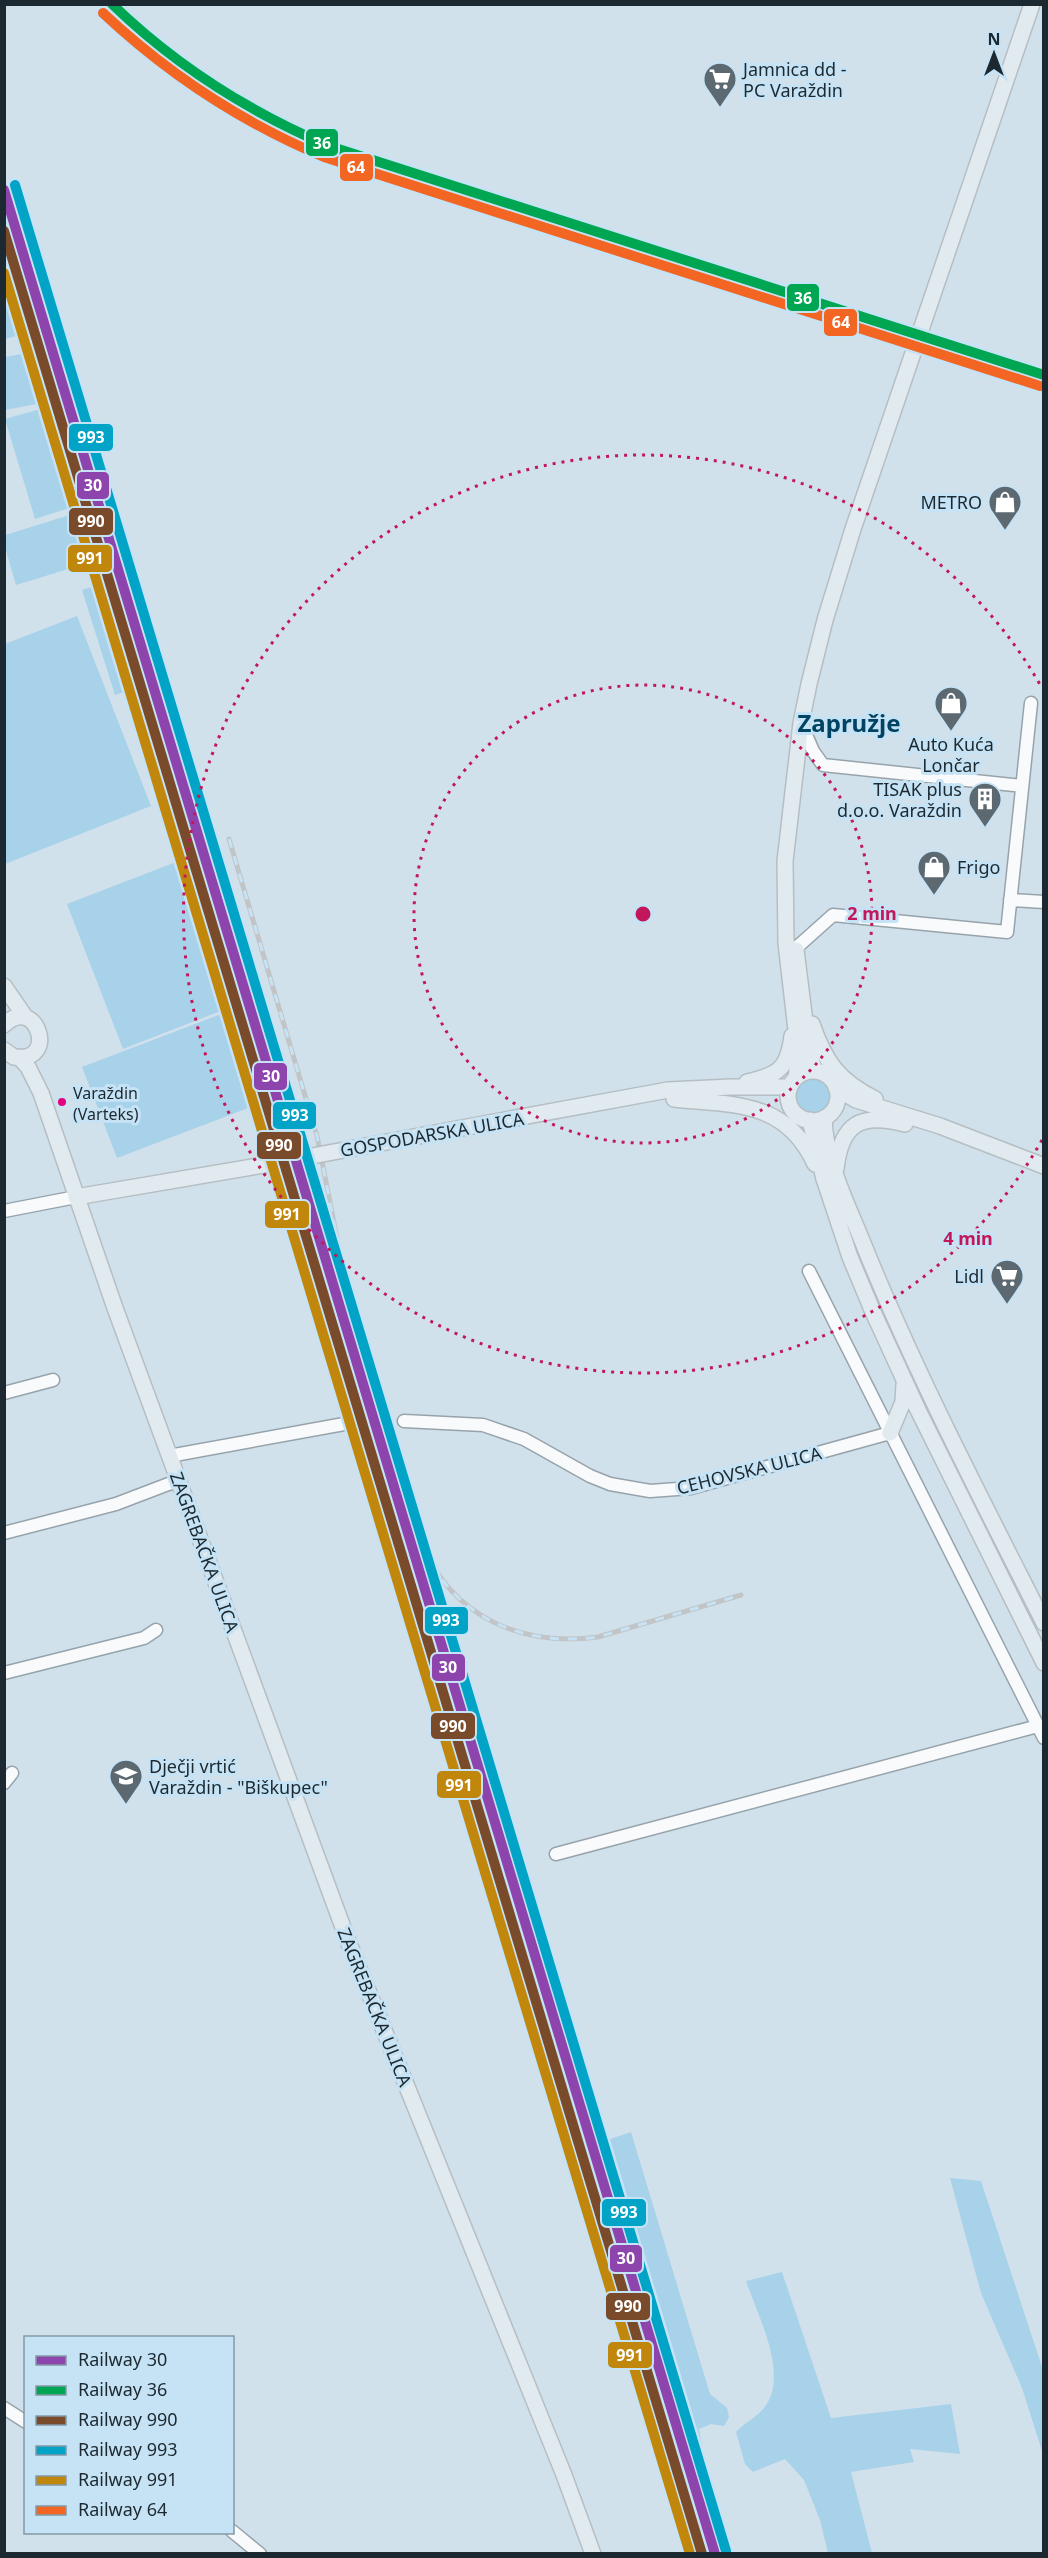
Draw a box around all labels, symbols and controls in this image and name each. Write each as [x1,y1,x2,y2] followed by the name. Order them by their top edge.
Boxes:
[964,24,1024,84] north arrow
[987,28,1001,50] text: N
[741,57,847,102] place label: Jamnica dd - PC Varaždin
[702,61,738,108] supermarket icon: Jamnica dd - PC Varaždin
[305,128,339,157] line badge: 36
[313,132,331,154] text: 36
[339,153,374,182] line badge: 64
[347,156,365,178] text: 64
[786,283,820,312] line badge: 36
[794,287,812,309] text: 36
[823,308,858,337] line badge: 64
[832,311,850,333] text: 64
[68,423,114,452] line badge: 993
[77,426,105,448] text: 993
[76,471,110,500] line badge: 30
[84,474,102,496] text: 30
[987,484,1023,531] shop icon: METRO
[920,490,982,514] place label: METRO
[68,507,114,536] line badge: 990
[77,510,105,532] text: 990
[67,544,113,573] line badge: 991
[76,547,104,569] text: 991
[933,685,969,732] shop icon: Auto Kuća Lončar
[797,706,901,739] district label: Zapružje
[908,732,994,777] place label: Auto Kuća Lončar
[837,777,962,822] place label: TISAK plus d.o.o. Varaždin
[967,781,1003,828] building icon: TISAK plus d.o.o. Varaždin
[916,849,952,896] shop icon: Frigo
[957,855,1000,879] place label: Frigo
[847,901,897,925] text: 2 min
[633,904,653,924] centre of rings
[253,1062,288,1091] line badge: 30
[262,1065,280,1087] text: 30
[73,1082,139,1125] place label: Varaždin (Varteks)
[56,1096,68,1108] marker: Varaždin (Varteks)
[272,1101,317,1130] line badge: 993
[281,1104,309,1126] text: 993
[338,1106,526,1162] street label: GOSPODARSKA ULICA
[256,1131,302,1160] line badge: 990
[265,1134,293,1156] text: 990
[264,1200,310,1229] line badge: 991
[273,1203,301,1225] text: 991
[943,1226,993,1250] text: 4 min
[989,1258,1025,1305] supermarket icon: Lidl
[954,1264,984,1288] place label: Lidl
[674,1440,824,1500] street label: CEHOVSKA ULICA
[165,1469,245,1636] street label: ZAGREBAČKA ULICA
[424,1606,469,1635] line badge: 993
[432,1609,460,1631] text: 993
[431,1653,466,1682] line badge: 30
[439,1656,457,1678] text: 30
[430,1712,476,1740] line badge: 990
[439,1715,467,1737] text: 990
[149,1754,328,1799] place label: Dječji vrtić Varaždin - "Biškupec"
[108,1758,144,1805] school or university icon: Dječji vrtić Varaždin - "Biškupec"
[436,1770,482,1799] line badge: 991
[445,1774,473,1796] text: 991
[332,1924,418,2090] street label: ZAGREBAČKA ULICA
[601,2198,647,2227] line badge: 993
[610,2201,638,2223] text: 993
[609,2244,643,2273] line badge: 30
[617,2247,635,2269] text: 30
[605,2292,651,2321] line badge: 990
[614,2295,642,2317] text: 990
[24,2336,234,2534] legend
[607,2341,653,2369] line badge: 991
[616,2344,644,2366] text: 991
[78,2347,167,2371] text: Railway 30
[78,2377,167,2401] text: Railway 36
[78,2407,178,2431] text: Railway 990
[78,2437,178,2461] text: Railway 993
[78,2467,178,2491] text: Railway 991
[78,2497,167,2521] text: Railway 64

